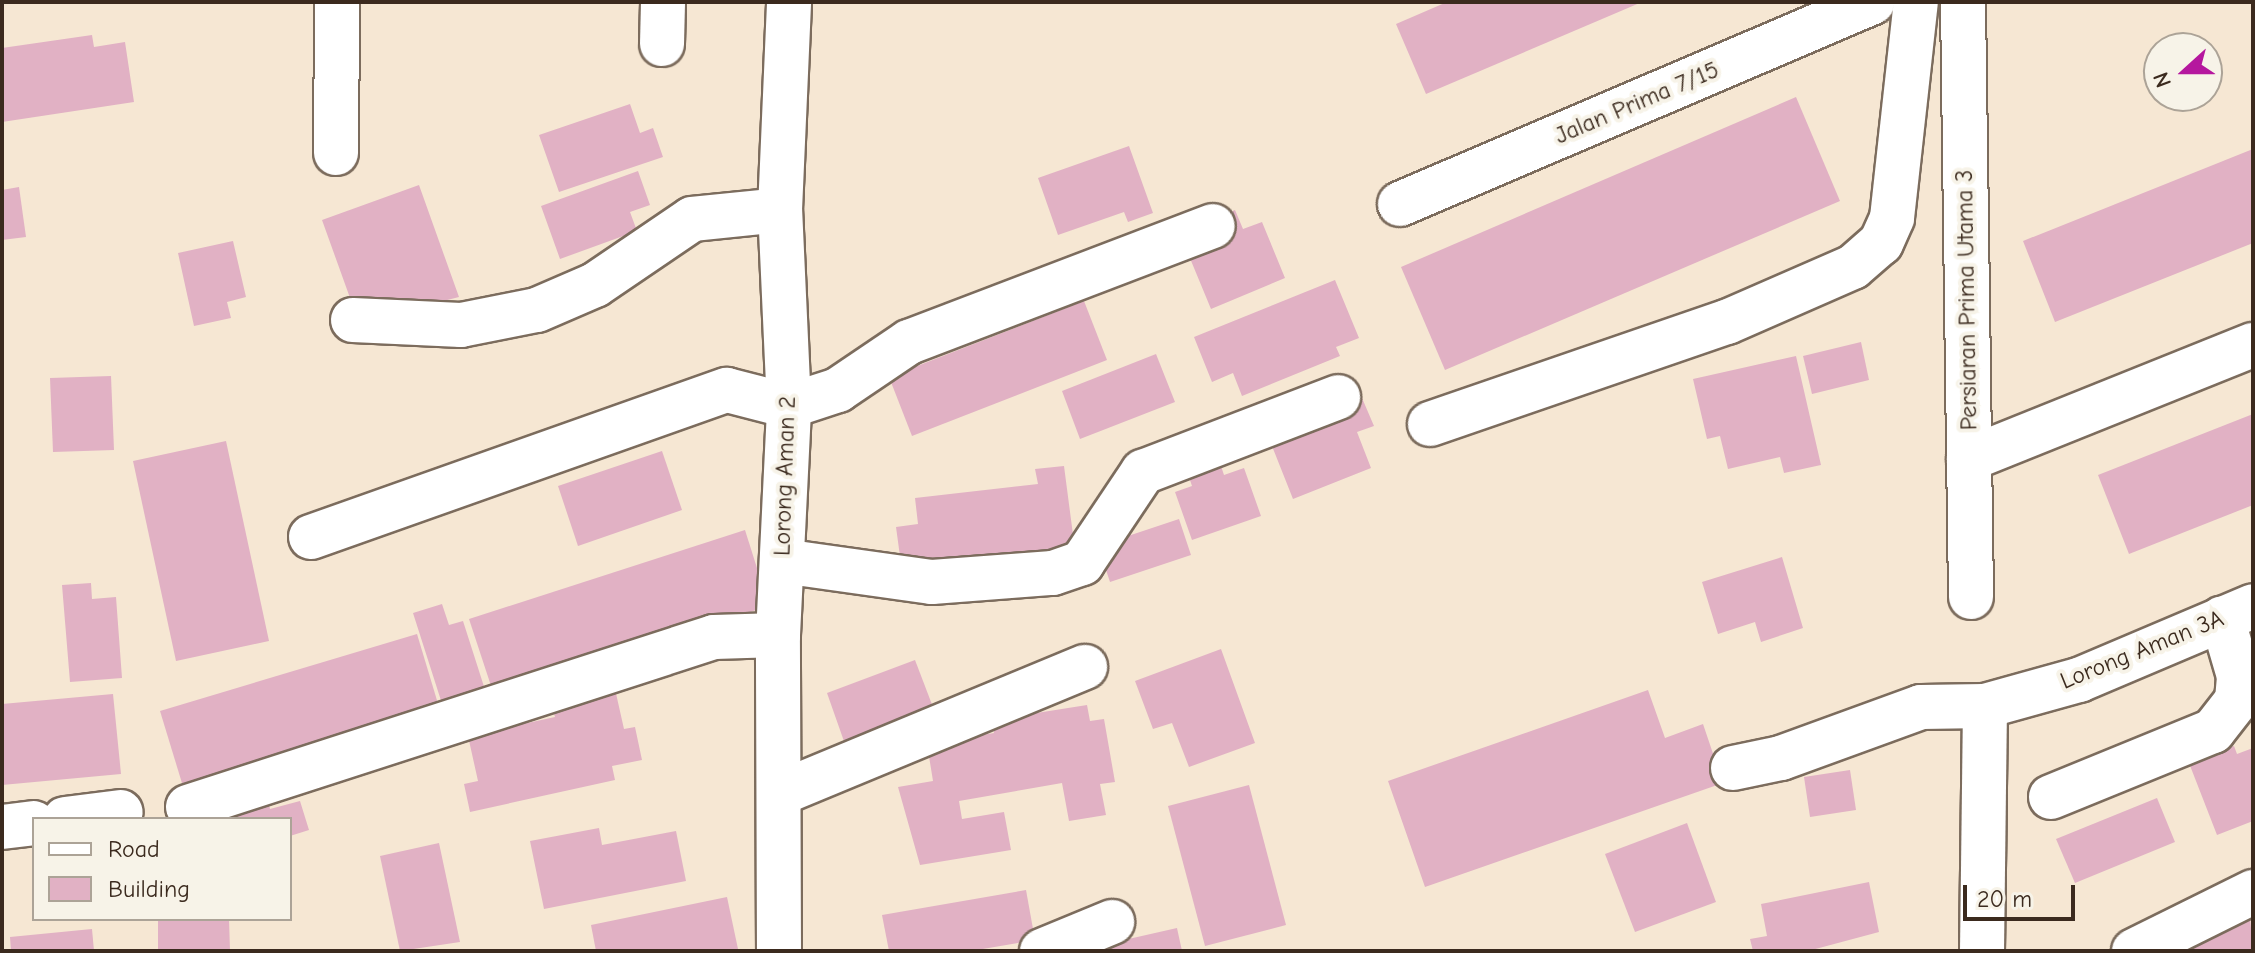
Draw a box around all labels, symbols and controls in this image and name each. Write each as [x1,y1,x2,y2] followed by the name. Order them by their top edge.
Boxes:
[2143,32,2223,112] north arrow
[1551,56,1723,150] street label: Jalan Prima 7/15
[2148,69,2177,91] text: N
[1950,169,1984,431] street label: Persiaran Prima Utama 3
[768,395,802,557] street label: Lorong Aman 2
[2056,604,2228,696] street label: Lorong Aman 3A
[32,817,292,921] legend
[108,835,160,863] text: Road
[1967,869,2079,919] scale bar
[108,875,190,903] text: Building
[1977,885,2032,913] text: 20 m

